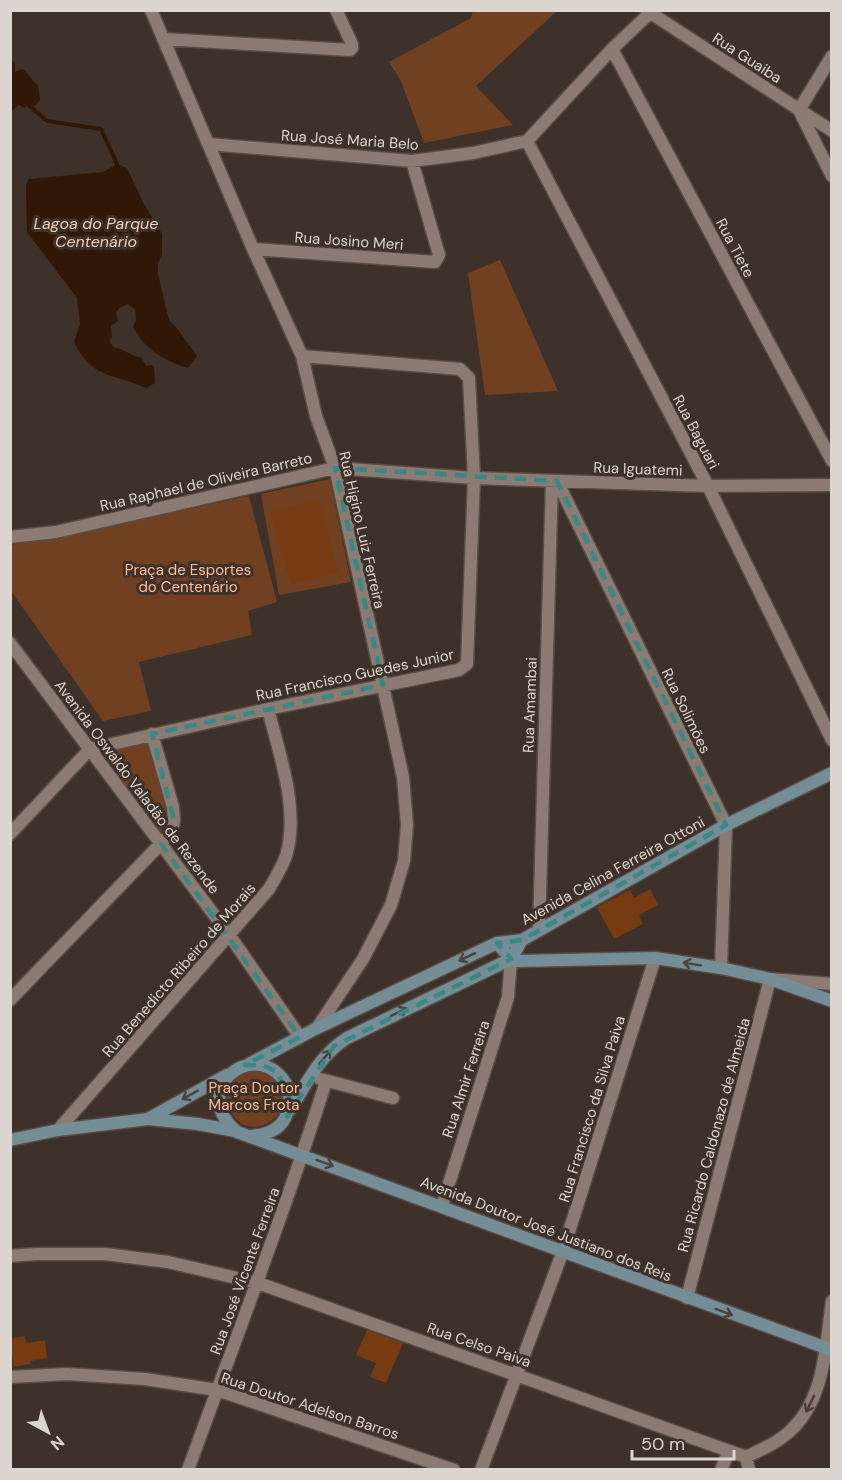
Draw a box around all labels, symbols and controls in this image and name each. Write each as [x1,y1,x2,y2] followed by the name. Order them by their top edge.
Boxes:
[708,28,786,88] street label: Rua Guaiba
[280,125,420,155] street label: Rua José Maria Belo
[34,213,158,252] water label: Lagoa do Parque Centenário
[711,215,759,281] street label: Rua Tiete
[294,227,404,255] street label: Rua Josino Meri
[668,391,724,473] street label: Rua Baguari
[98,448,314,516] street label: Rua Raphael de Oliveira Barreto
[334,449,390,611] street label: Rua Higino Luiz Ferreira
[593,457,683,481] street label: Rua Iguatemi
[125,560,251,597] park label: Praça de Esportes do Centenário
[254,644,456,706] street label: Rua Francisco Guedes Junior
[518,657,542,753] street label: Rua Amambai
[657,665,715,757] street label: Rua Solimões
[50,676,224,898] street label: Avenida Oswaldo Valadão de Rezende
[518,812,708,930] street label: Avenida Celina Ferreira Ottoni
[98,879,260,1061] street label: Rua Benedicto Ribeiro de Morais
[459,952,477,964] one-way arrow
[683,958,702,969] one-way arrow
[390,1006,408,1018] one-way arrow
[554,1013,630,1205] street label: Rua Francisco da Silva Paiva
[673,1016,755,1254] street label: Rua Ricardo Caldonazo de Almeida
[438,1018,494,1140] street label: Rua Almir Ferreira
[318,1049,331,1065] one-way arrow
[208,1078,300,1115] park label: Praça Doutor Marcos Frota
[182,1089,199,1101] one-way arrow
[315,1159,334,1170] one-way arrow
[417,1172,675,1286] street label: Avenida Doutor José Justiano dos Reis
[205,1185,285,1357] street label: Rua José Vicente Ferreira
[714,1307,733,1318] one-way arrow
[424,1318,534,1372] street label: Rua Celso Paiva
[219,1368,401,1444] street label: Rua Doutor Adelson Barros
[803,1395,815,1413] one-way arrow
[18,1402,78,1462] north arrow
[632,1423,734,1461] scale bar
[46,1431,69,1455] text: N
[641,1432,685,1456] text: 50 m

